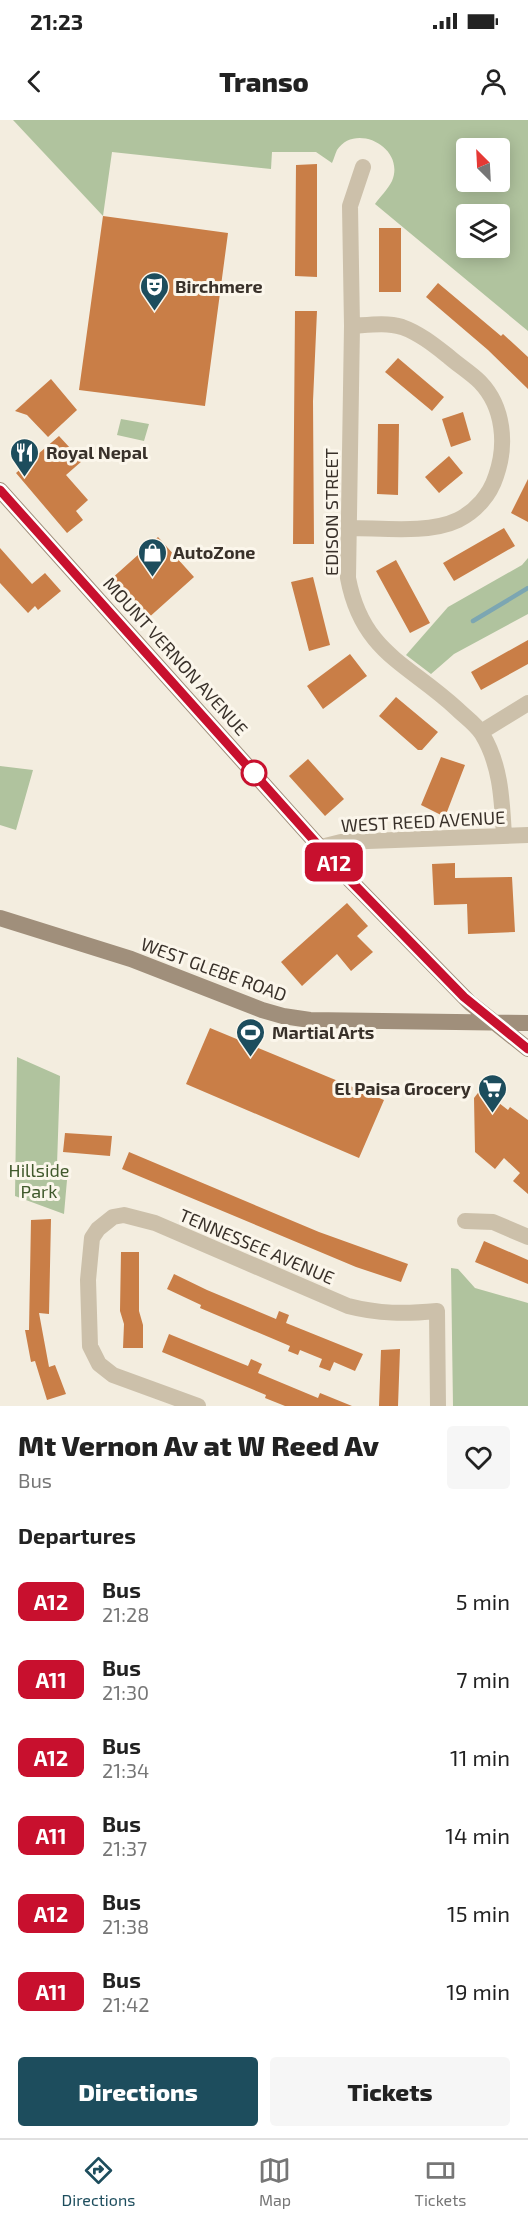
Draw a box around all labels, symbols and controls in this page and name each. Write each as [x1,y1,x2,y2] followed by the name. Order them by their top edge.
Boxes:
[30,8,83,34] text: 21:23
[18,65,51,98] icon: back
[219,65,309,97] text: Transo
[477,65,510,98] icon: person
[456,138,510,192] north arrow
[456,138,510,258] map controls
[456,204,510,258] button: layers
[138,270,170,312] theatre icon: Birchmere
[175,275,263,297] place label: Birchmere
[9,436,41,478] restaurant icon: Royal Nepal
[46,441,148,463] place label: Royal Nepal
[320,448,342,576] street label: EDISON STREET
[136,536,168,578] shop icon: AutoZone
[173,541,255,563] place label: AutoZone
[99,572,253,740] street label: MOUNT VERNON AVENUE
[241,760,267,786] unlabelled marker
[340,806,506,836] street label: WEST REED AVENUE
[300,842,368,882] line badge: A12
[317,850,351,875] text: A12
[138,932,290,1006] street label: WEST GLEBE ROAD
[235,1016,267,1058] sports icon: Martial Arts
[272,1021,374,1043] place label: Martial Arts
[476,1072,508,1114] supermarket icon: El Paisa Grocery
[334,1077,472,1099] place label: El Paisa Grocery
[9,1159,69,1202] park label: Hillside Park
[176,1203,338,1289] street label: TENNESSEE AVENUE
[447,1426,510,1489] button: heart
[18,1428,379,1462] text: Mt Vernon Av at W Reed Av
[18,1468,52,1492] text: Bus
[18,1522,136,1548] text: Departures
[102,1576,141,1602] text: Bus
[456,1588,510,1614] text: 5 min
[34,1589,68,1614] text: A12
[102,1602,149,1626] text: 21:28
[102,1654,141,1680] text: Bus
[456,1666,510,1692] text: 7 min
[35,1667,67,1692] text: A11
[102,1680,149,1704] text: 21:30
[102,1732,141,1758] text: Bus
[450,1744,510,1770] text: 11 min
[34,1745,68,1770] text: A12
[102,1758,149,1782] text: 21:34
[102,1810,141,1836] text: Bus
[445,1822,510,1848] text: 14 min
[35,1823,67,1848] text: A11
[102,1836,147,1860] text: 21:37
[102,1888,141,1914] text: Bus
[447,1900,510,1926] text: 15 min
[34,1901,68,1926] text: A12
[102,1914,149,1938] text: 21:38
[102,1966,141,1992] text: Bus
[446,1978,510,2004] text: 19 min
[35,1979,67,2004] text: A11
[102,1992,149,2016] text: 21:42
[18,2057,258,2126] button: Directions
[270,2057,510,2126] button: Tickets
[62,2154,135,2209] tab: Directions
[258,2154,291,2209] tab: Map
[415,2154,466,2209] tab: Tickets

